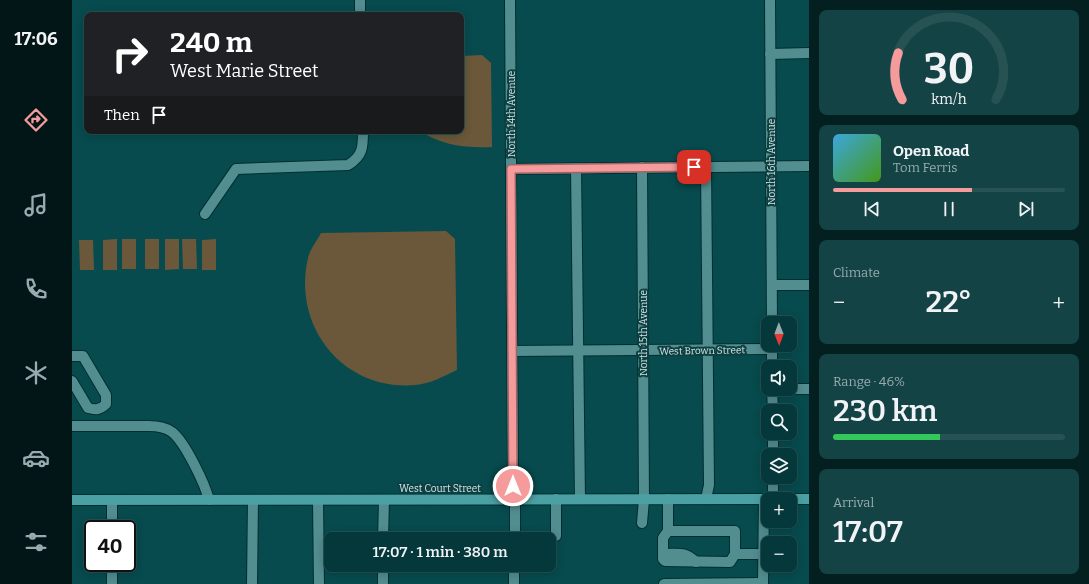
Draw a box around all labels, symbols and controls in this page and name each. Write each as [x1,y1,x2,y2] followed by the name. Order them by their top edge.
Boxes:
[170,26,252,59] text: 240 m
[14,28,58,50] text: 17:06
[104,28,156,80] icon: right
[924,44,974,94] text: 30
[170,60,319,82] text: West Marie Street
[506,71,518,157] street label: North 14th Avenue
[931,91,967,108] text: km/h
[148,104,170,126] icon: arrive
[22,106,50,134] icon: directions
[104,106,140,124] text: Then
[766,119,778,205] street label: North 16th Avenue
[893,142,969,160] text: Open Road
[677,150,711,184] pin
[683,156,705,178] icon: arrive
[893,160,957,175] text: Tom Ferris
[22,191,50,219] icon: music
[861,198,883,220] icon: previous
[938,198,960,220] icon: pause
[1015,198,1037,220] icon: next
[833,265,880,280] text: Climate
[22,275,50,303] icon: phone
[925,284,972,320] text: 22°
[833,289,845,316] text: −
[1052,289,1065,316] text: +
[638,290,650,376] street label: North 15th Avenue
[761,316,797,352] north arrow
[761,316,797,572] map controls
[659,344,745,358] street label: West Brown Street
[22,359,50,387] icon: climate
[761,360,797,396] button: sound
[833,374,905,389] text: Range · 46%
[833,393,937,429] text: 230 km
[761,404,797,440] button: search
[22,444,50,472] icon: car
[761,448,797,484] button: layers
[492,465,534,507] position arrow
[399,483,481,495] street label: West Court Street
[761,492,797,528] button: +
[833,495,874,510] text: Arrival
[833,514,903,550] text: 17:07
[84,520,136,572] speed limit sign: 40
[22,528,50,556] icon: filters
[761,536,797,572] button: −
[373,543,507,561] text: 17:07 · 1 min · 380 m

